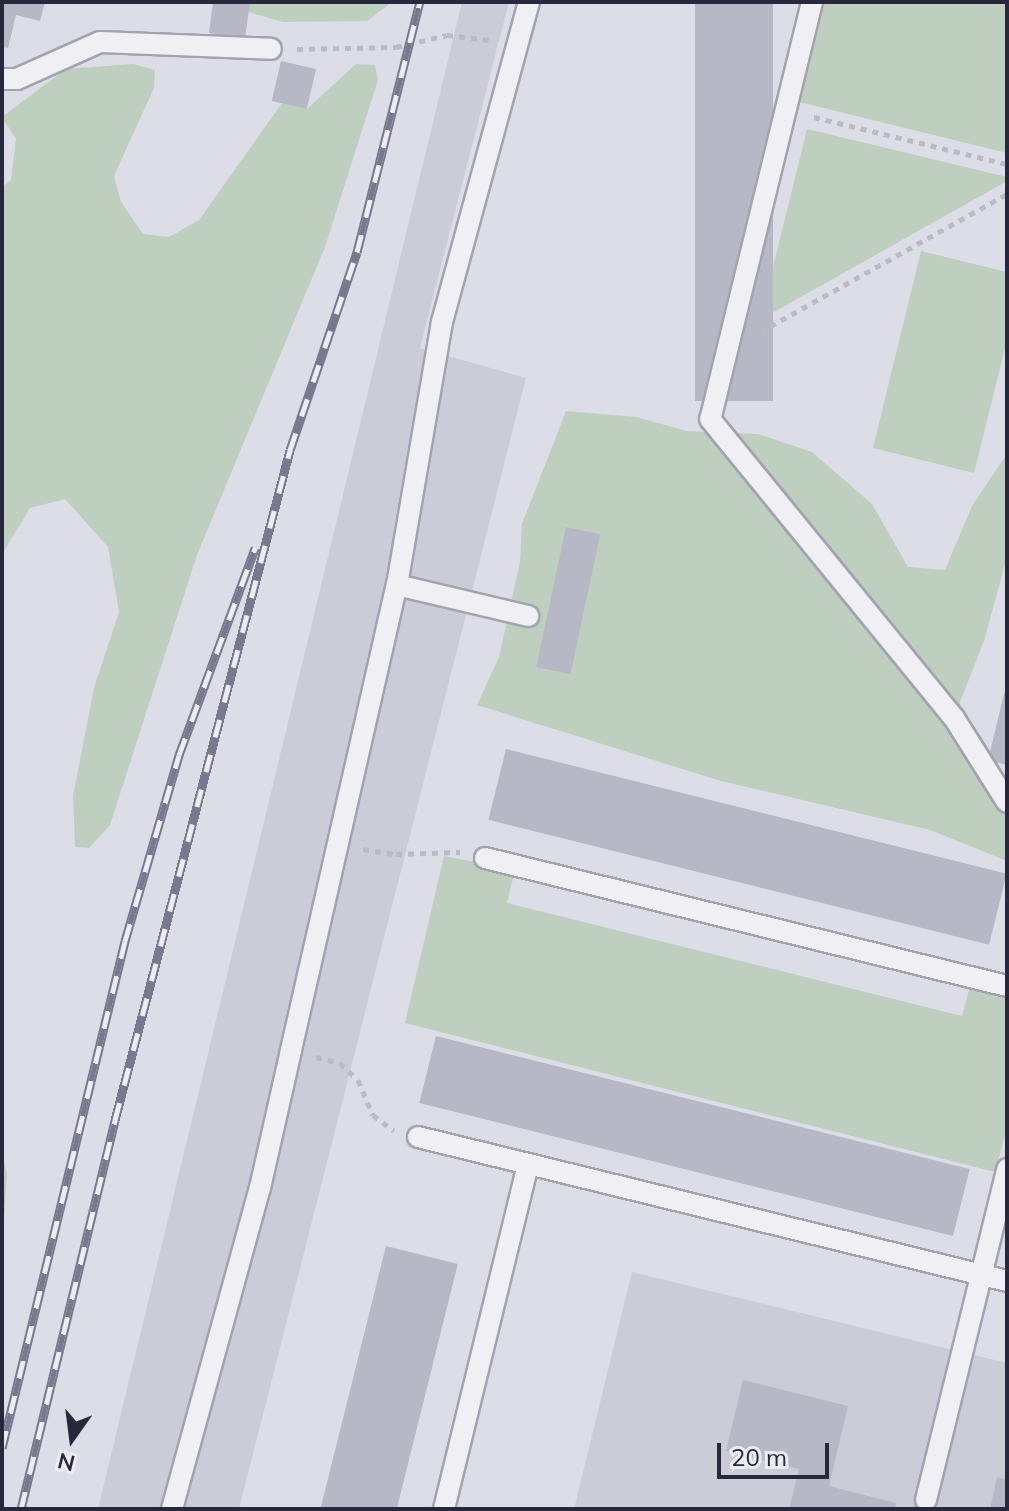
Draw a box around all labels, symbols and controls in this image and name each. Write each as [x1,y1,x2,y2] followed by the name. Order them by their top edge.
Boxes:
[32,1399,112,1479] north arrow
[721,1427,833,1477] scale bar
[731,1442,787,1472] text: 20 m
[55,1447,78,1478] text: N

